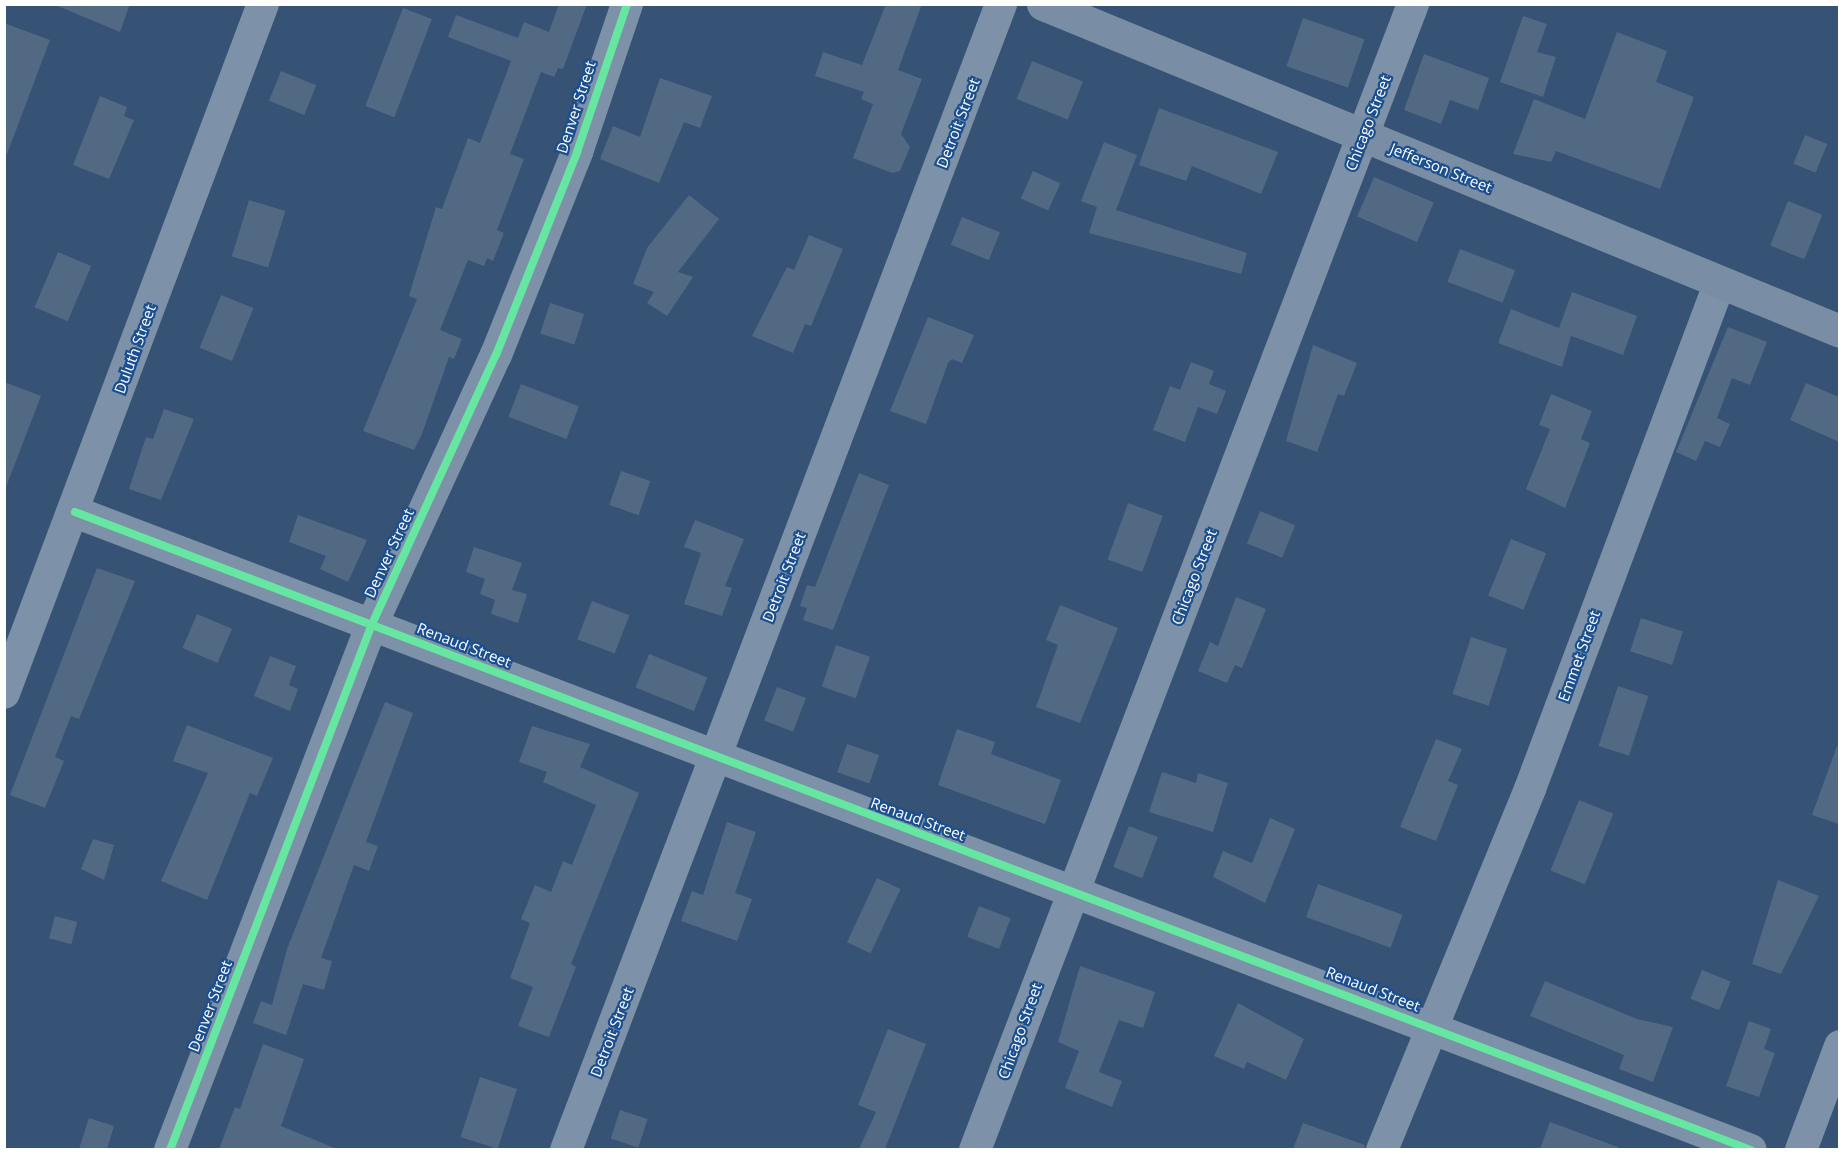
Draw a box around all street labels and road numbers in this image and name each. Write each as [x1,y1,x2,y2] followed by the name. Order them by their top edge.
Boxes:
[553,58,599,156] street label: Denver Street
[1342,73,1394,173] street label: Chicago Street
[933,76,983,170] street label: Detroit Street
[1387,139,1495,197] street label: Jefferson Street
[111,302,159,396] street label: Duluth Street
[360,506,418,600] street label: Denver Street
[1168,527,1220,627] street label: Chicago Street
[759,530,809,624] street label: Detroit Street
[1554,608,1604,704] street label: Emmet Street
[414,619,514,671] street label: Renaud Street
[868,794,968,844] street label: Renaud Street
[184,958,236,1054] street label: Denver Street
[1323,963,1423,1015] street label: Renaud Street
[994,981,1046,1081] street label: Chicago Street
[587,985,637,1079] street label: Detroit Street

